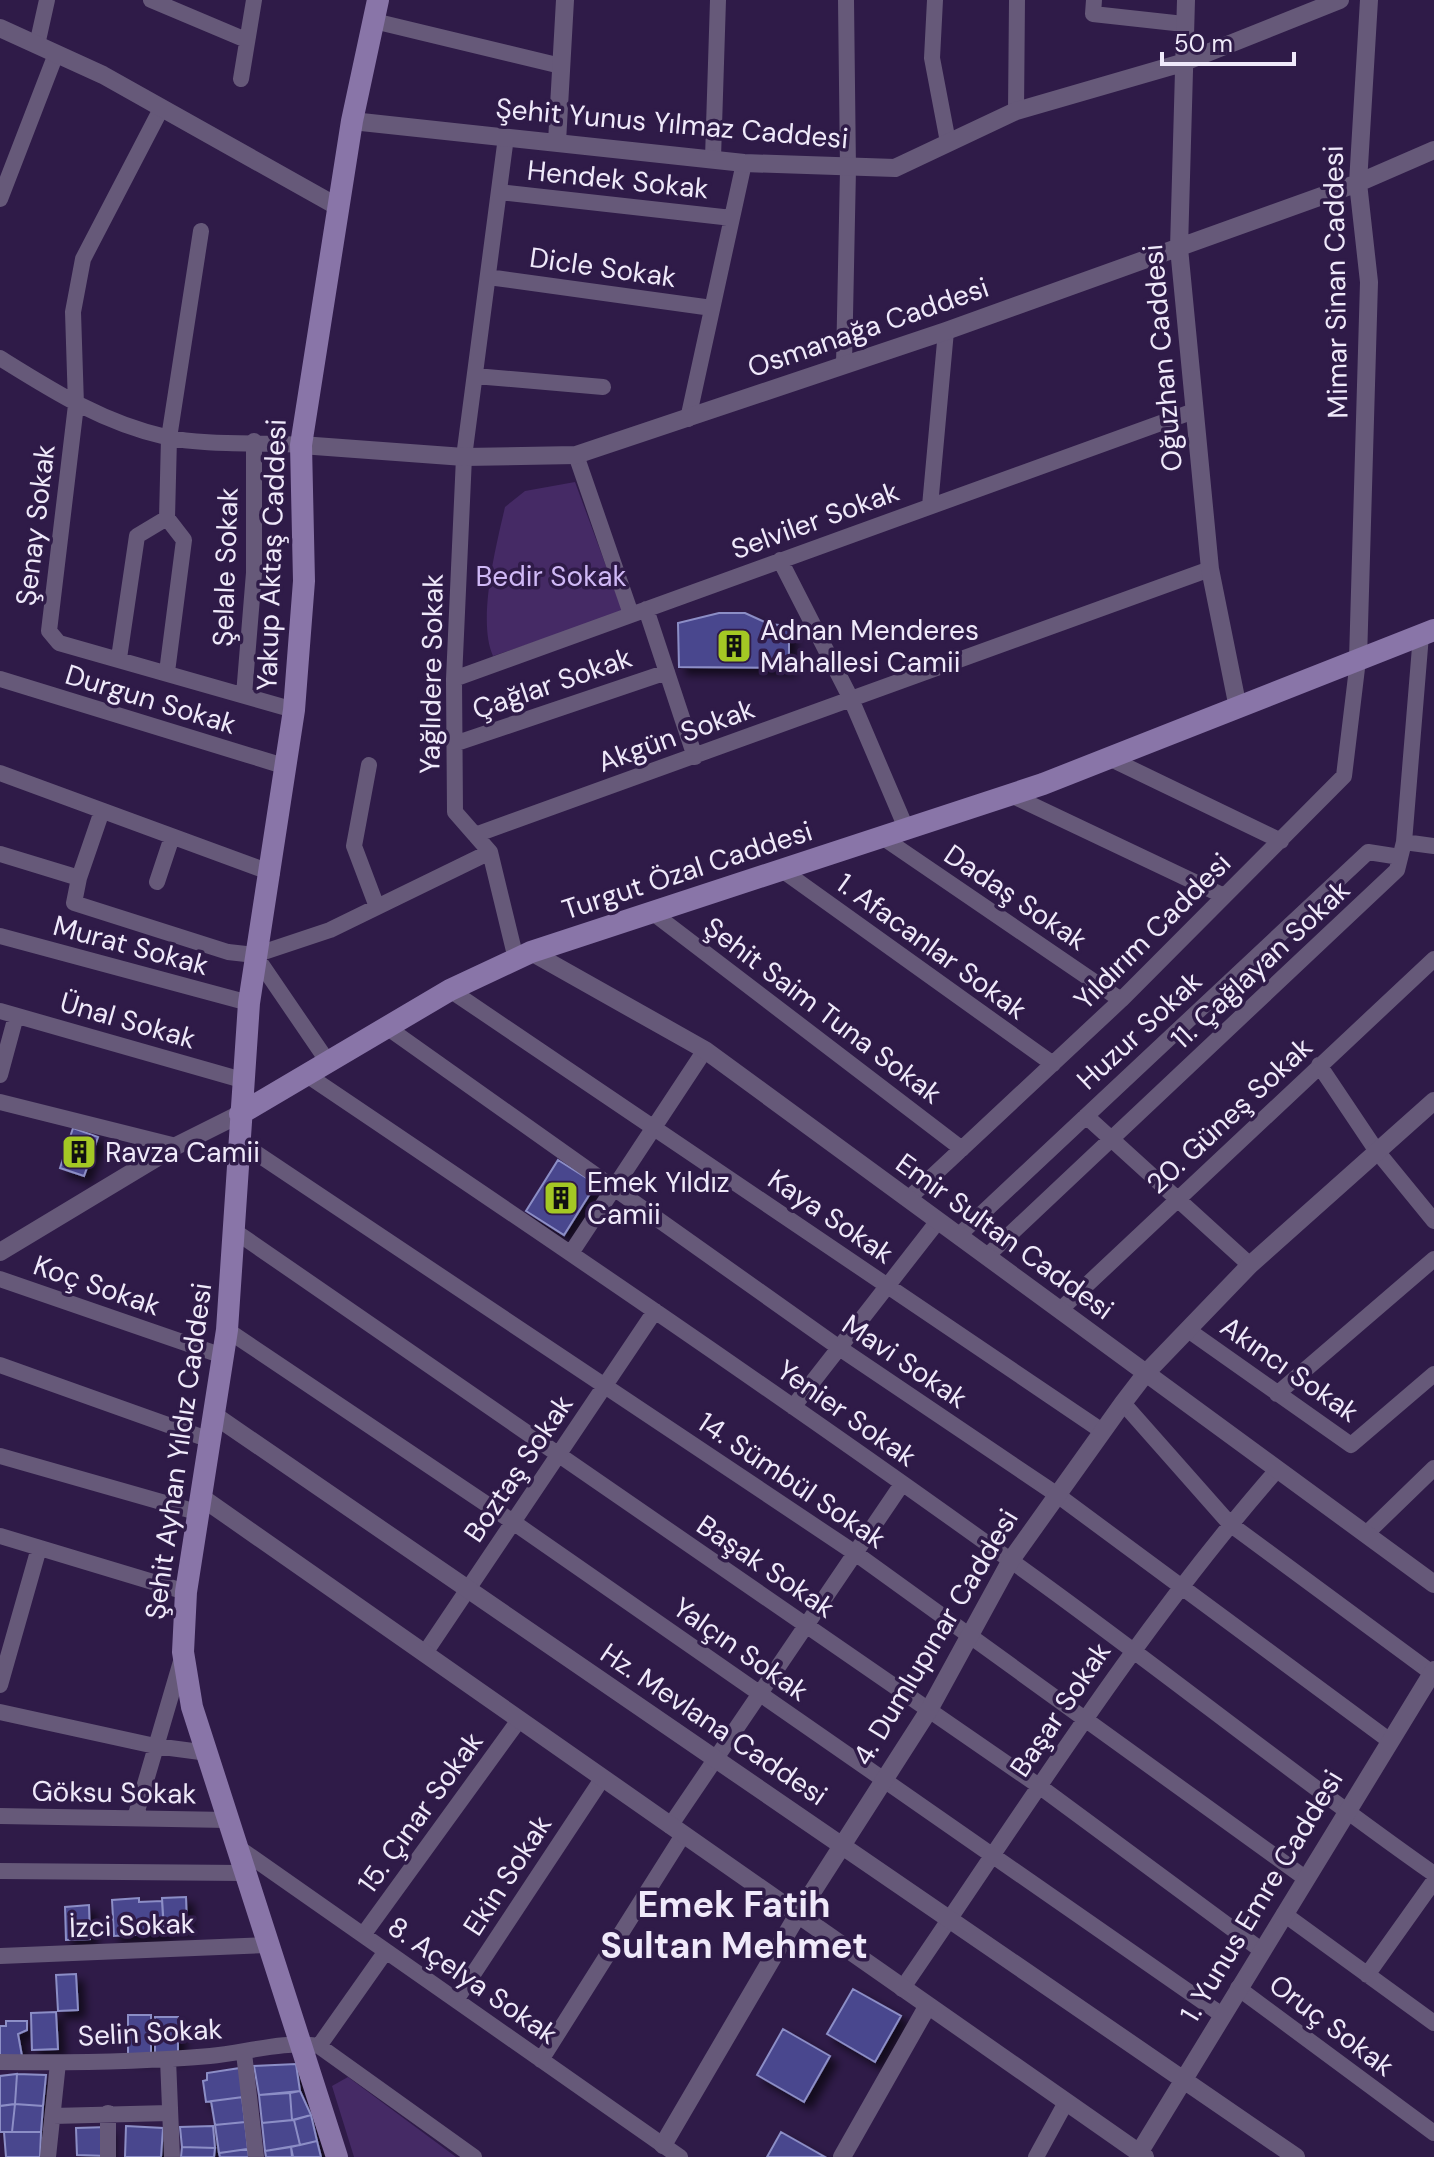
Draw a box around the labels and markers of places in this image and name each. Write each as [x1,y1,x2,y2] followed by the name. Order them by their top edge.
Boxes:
[760,612,979,681] place label: Adnan Menderes Mahallesi Camii
[715,627,753,665] building icon: Adnan Menderes Mahallesi Camii
[60,1133,98,1171] building icon: Ravza Camii
[105,1134,260,1171] place label: Ravza Camii
[587,1164,730,1233] place label: Emek Yıldız Camii
[542,1179,580,1217] building icon: Emek Yıldız Camii

